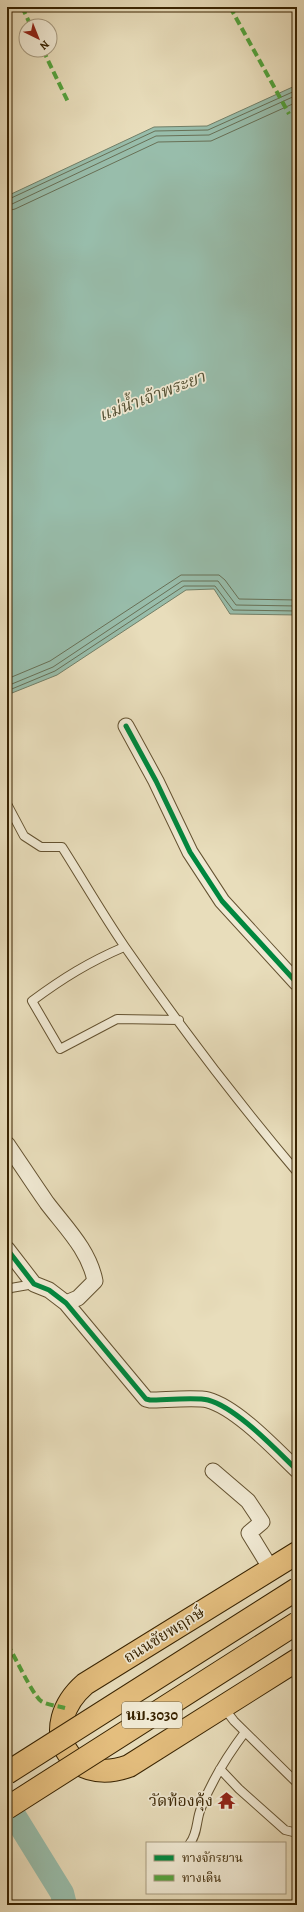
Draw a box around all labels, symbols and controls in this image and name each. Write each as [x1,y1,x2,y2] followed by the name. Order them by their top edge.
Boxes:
[18,18,58,58] north arrow
[36,37,53,53] text: N
[95,364,209,427] water label: แม่น้ำเจ้าพระยา
[119,1601,209,1669] street label: ถนนชัยพฤกษ์
[122,1702,182,1728] road number: นบ.3030
[149,1790,213,1812] place label: วัดท้องคุ้ง
[216,1791,236,1811] temple icon: วัดท้องคุ้ง
[146,1842,286,1894] legend
[182,1850,243,1866] text: ทางจักรยาน
[182,1870,221,1886] text: ทางเดิน

